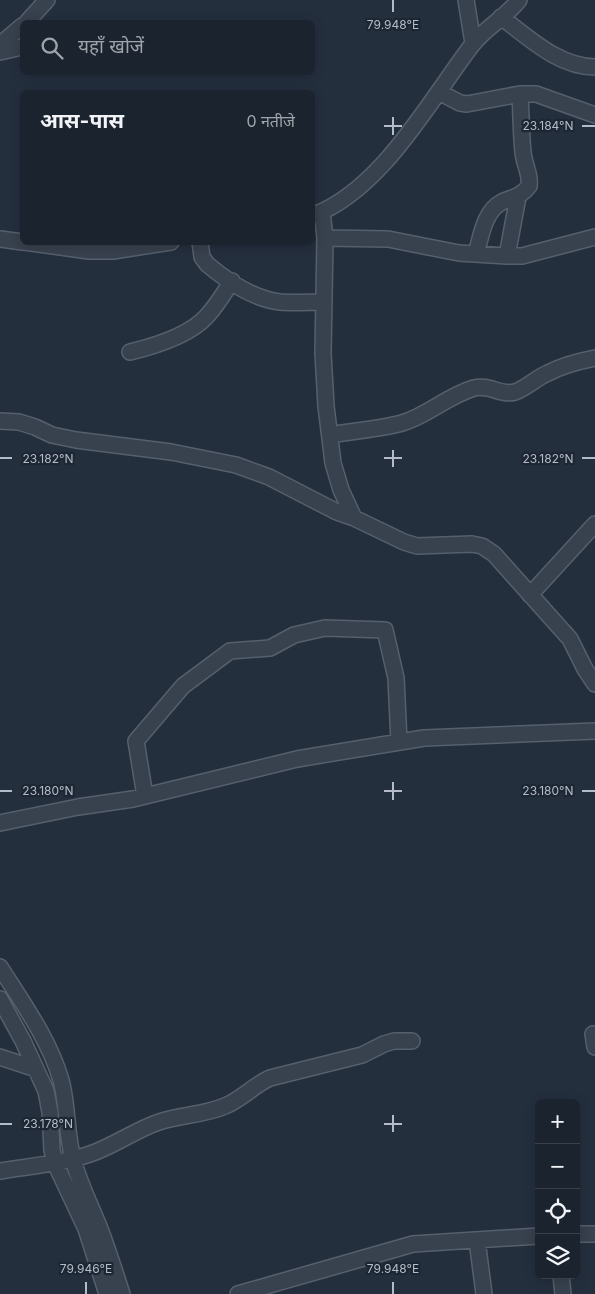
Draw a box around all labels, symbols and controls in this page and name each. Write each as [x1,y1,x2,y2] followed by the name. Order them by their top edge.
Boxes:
[367,17,419,32] text: 79.948°E
[20,20,315,75] search box
[38,34,66,62] icon: search
[78,35,144,58] text: यहाँ खोजें
[40,108,124,133] text: आस-पास
[246,111,295,131] text: 0 नतीजे
[522,118,574,133] text: 23.184°N
[22,451,74,466] text: 23.182°N
[522,451,574,466] text: 23.182°N
[22,783,74,798] text: 23.180°N
[522,783,574,798] text: 23.180°N
[535,1099,580,1279] map controls
[535,1099,580,1144] button: +
[23,1116,73,1131] text: 23.178°N
[535,1144,580,1189] button: −
[535,1189,580,1234] button: locate
[535,1234,580,1279] button: layers
[60,1261,112,1276] text: 79.946°E
[367,1261,419,1276] text: 79.948°E

